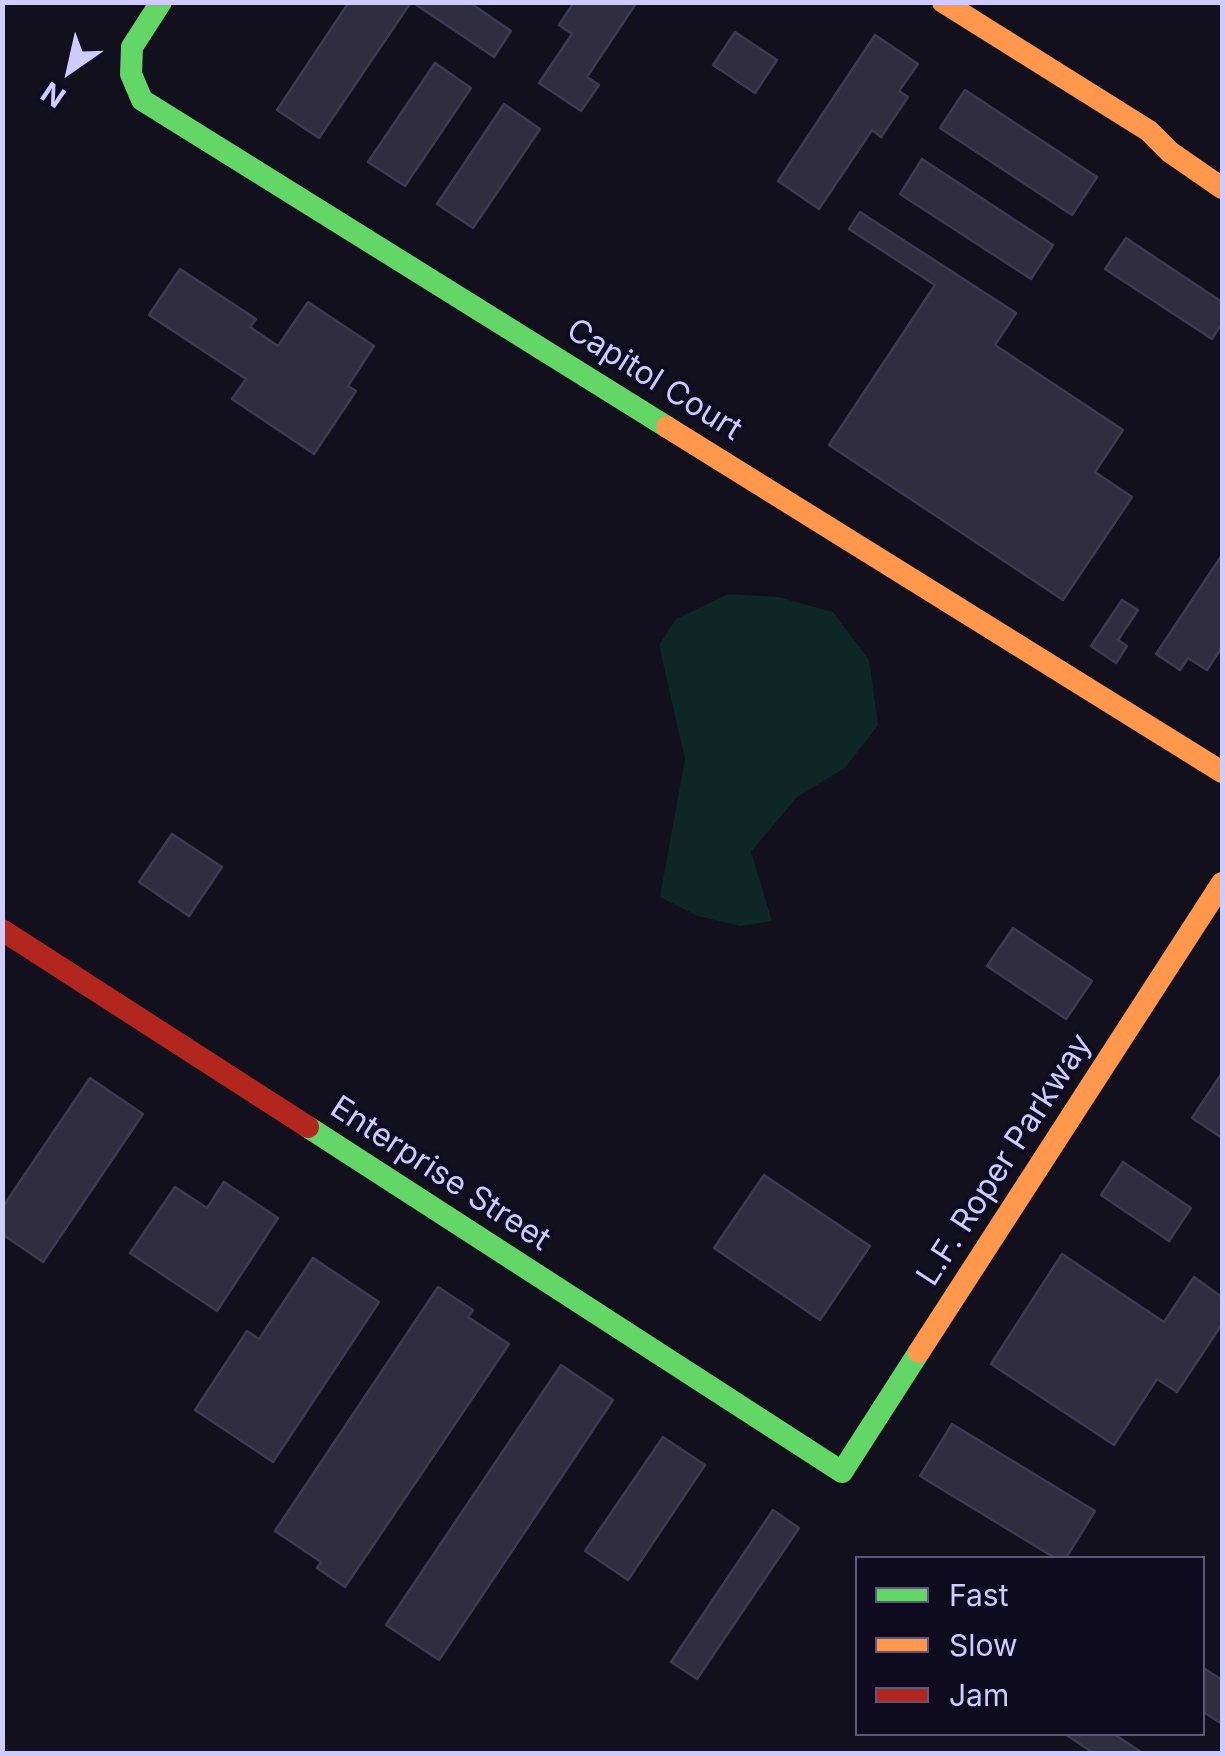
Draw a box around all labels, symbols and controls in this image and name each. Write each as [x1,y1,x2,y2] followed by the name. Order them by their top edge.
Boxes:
[20,20,120,120] north arrow
[35,75,72,115] text: N
[559,311,749,449] street label: Capitol Court
[909,1027,1101,1293] street label: L.F. Roper Parkway
[323,1089,557,1259] street label: Enterprise Street
[855,1556,1205,1736] legend
[949,1577,1008,1613] text: Fast
[949,1627,1018,1663] text: Slow
[949,1677,1009,1713] text: Jam

